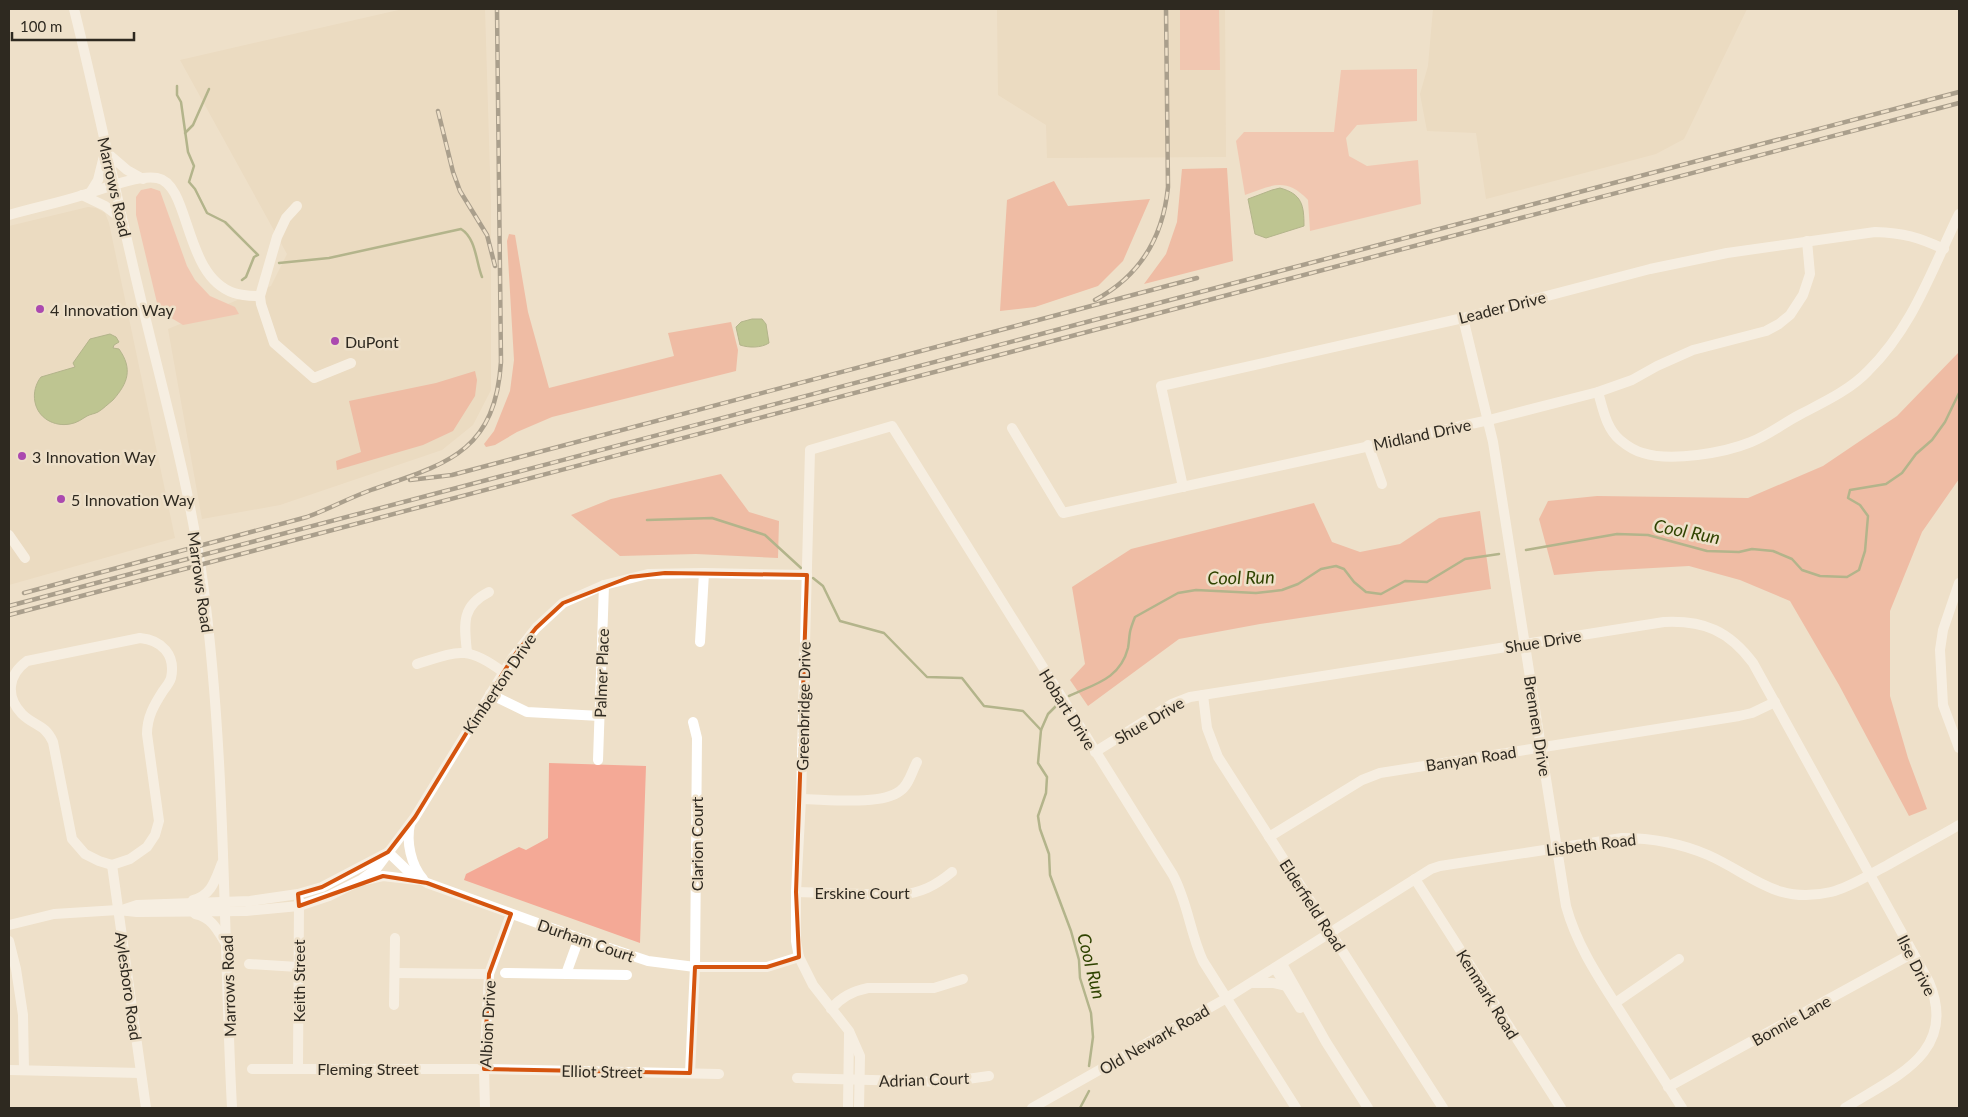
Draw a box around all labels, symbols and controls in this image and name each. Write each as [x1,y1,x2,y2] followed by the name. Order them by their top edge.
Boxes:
[12,10,135,42] scale bar
[20,17,62,35] text: 100 m
[94,135,136,239] street label: Marrows Road
[1456,287,1548,327] street label: Leader Drive
[50,300,175,319] place label: 4 Innovation Way
[34,303,46,315] marker: 4 Innovation Way
[345,332,399,351] place label: DuPont
[329,335,341,347] marker: DuPont
[1371,414,1473,454] street label: Midland Drive
[32,447,157,466] place label: 3 Innovation Way
[16,450,28,462] marker: 3 Innovation Way
[71,490,196,509] place label: 5 Innovation Way
[55,493,67,505] marker: 5 Innovation Way
[1652,514,1722,548] water label: Cool Run
[185,530,217,634] street label: Marrows Road
[1207,565,1275,589] water label: Cool Run
[1503,626,1583,656] street label: Shue Drive
[590,628,612,718] street label: Palmer Place
[458,629,540,737] street label: Kimberton Drive
[792,641,814,771] street label: Greenbridge Drive
[1036,665,1100,753] street label: Hobart Drive
[1521,674,1555,778] street label: Brennen Drive
[1111,692,1187,748] street label: Shue Drive
[1424,741,1518,775] street label: Banyan Road
[687,797,706,891] street label: Clarion Court
[1545,829,1637,859] street label: Lisbeth Road
[1276,855,1350,955] street label: Elderfield Road
[814,883,910,902] street label: Erskine Court
[535,915,637,966] street label: Durham Court
[112,930,146,1042] street label: Aylesboro Road
[1073,931,1111,1001] water label: Cool Run
[1894,931,1940,999] street label: Ilse Drive
[217,935,239,1037] street label: Marrows Road
[289,939,308,1023] street label: Keith Street
[1453,946,1523,1042] street label: Kenmark Road
[475,980,499,1068] street label: Albion Drive
[1748,991,1834,1049] street label: Bonnie Lane
[1096,1000,1212,1078] street label: Old Newark Road
[317,1059,419,1078] street label: Fleming Street
[561,1061,643,1081] street label: Elliot Street
[879,1068,970,1090] street label: Adrian Court

